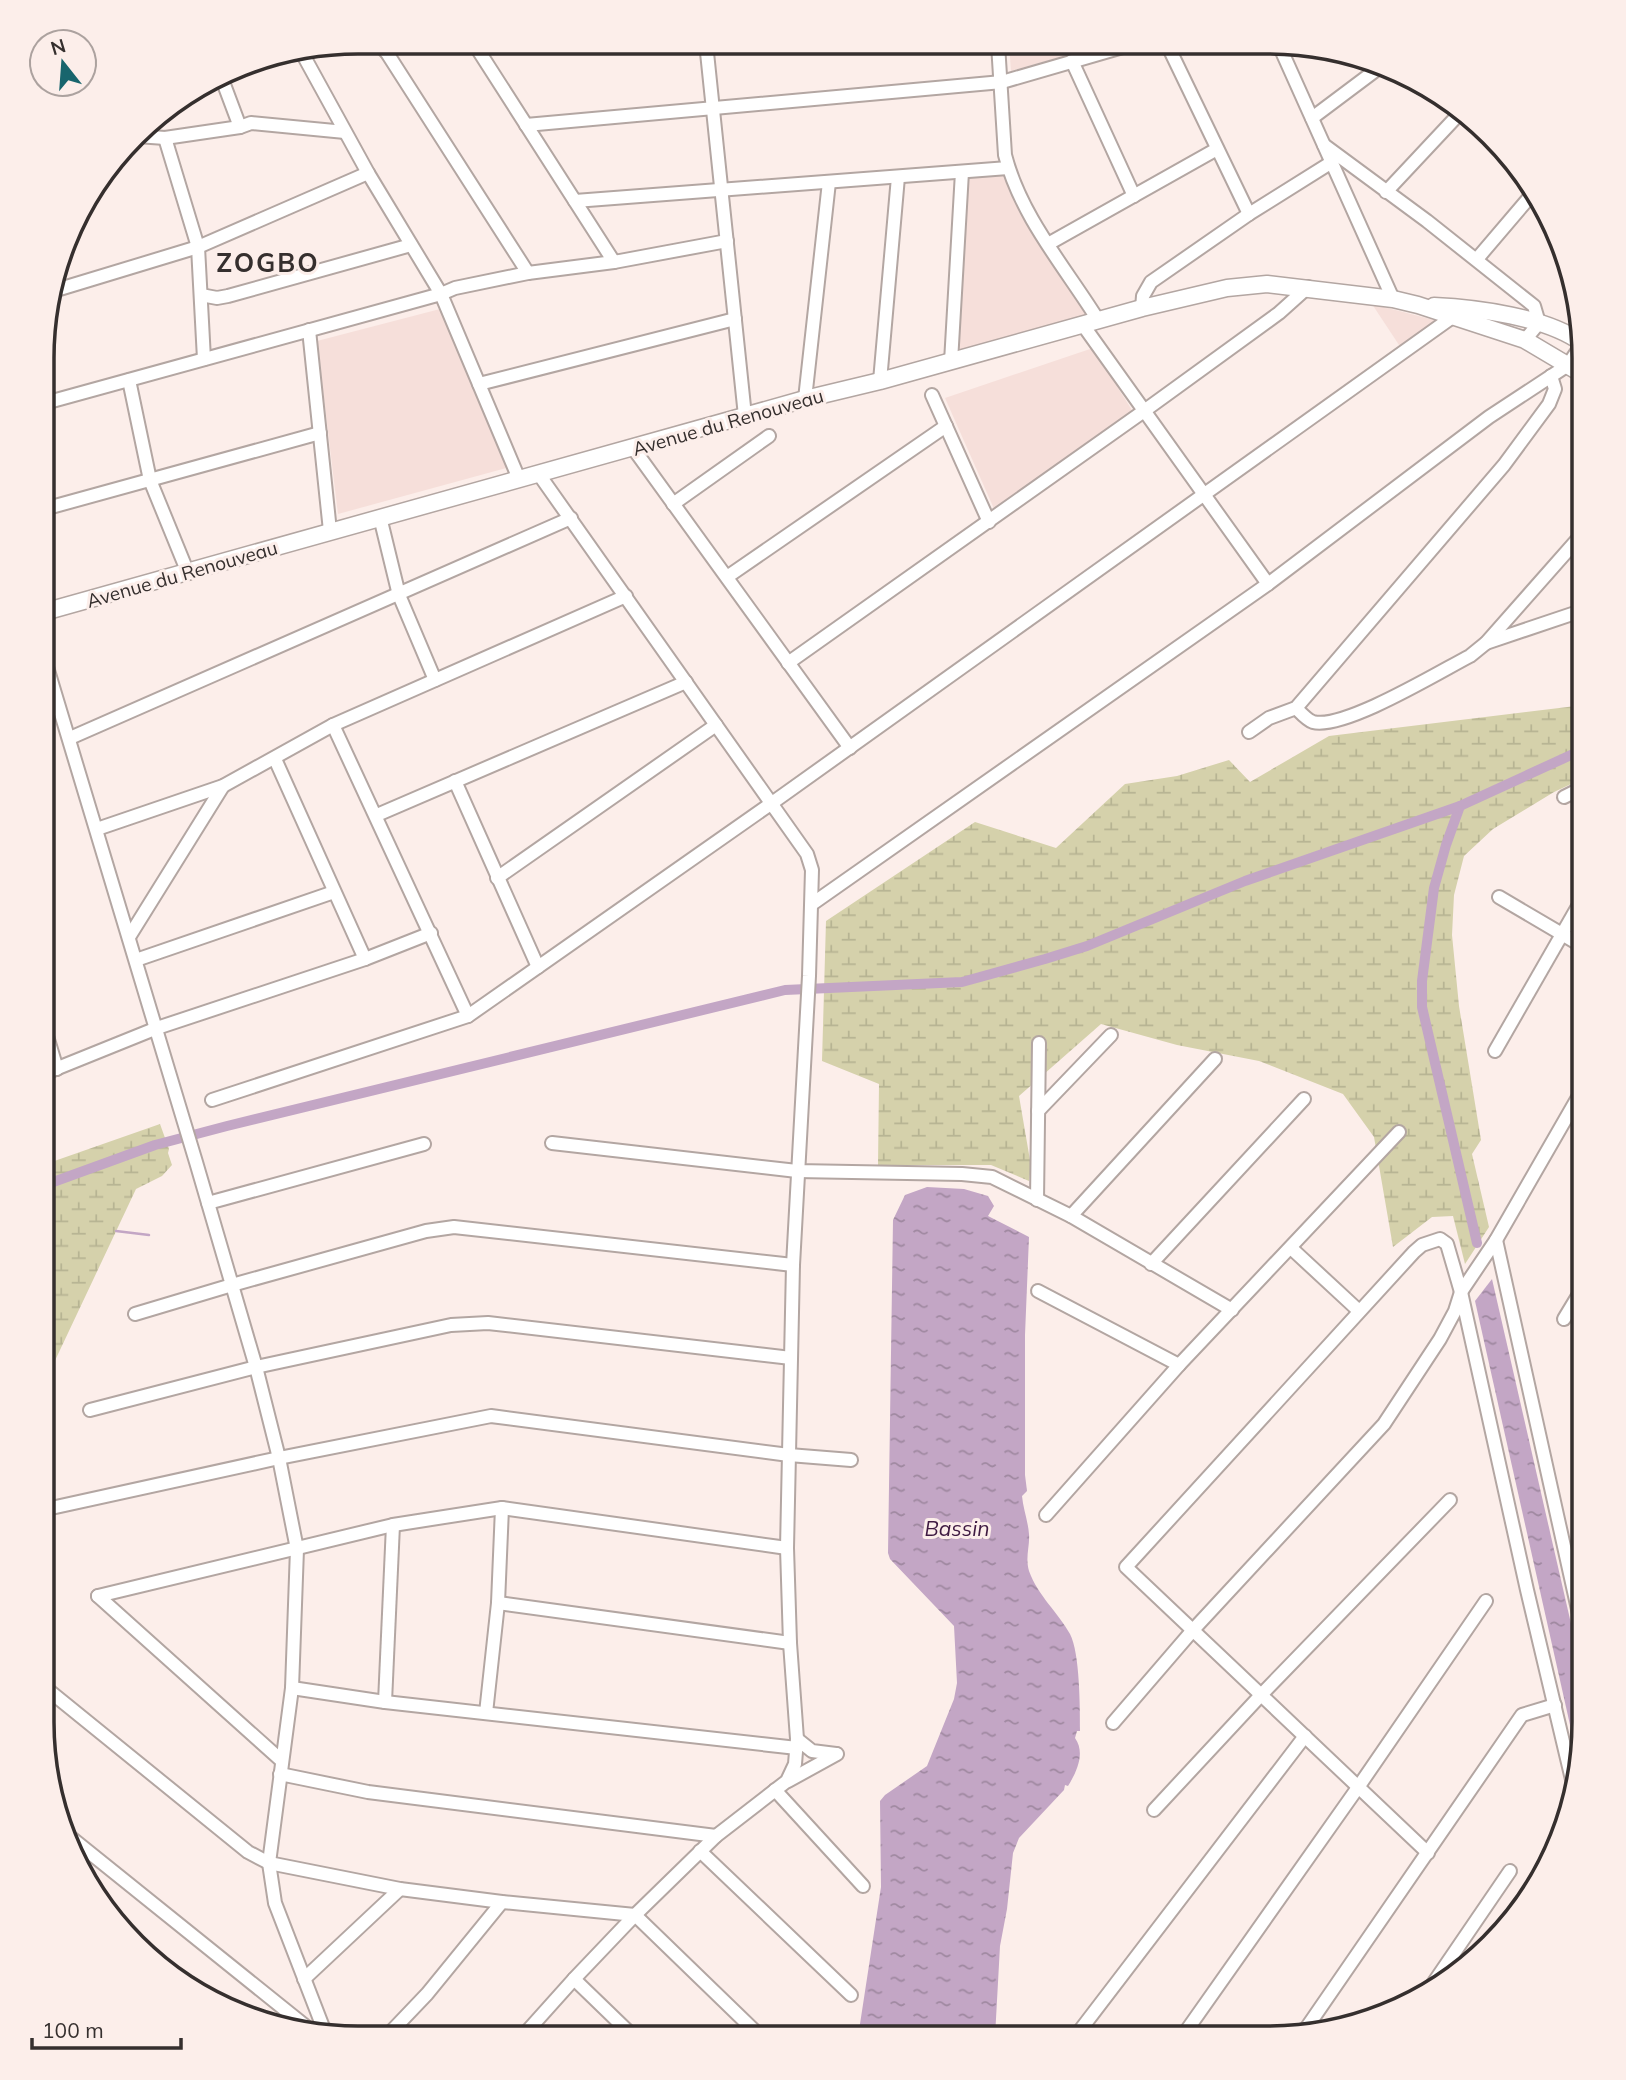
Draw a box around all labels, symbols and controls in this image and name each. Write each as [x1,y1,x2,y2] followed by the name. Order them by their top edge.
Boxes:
[28,28,98,98] north arrow
[48,33,68,60] text: N
[216,246,320,279] district label: ZOGBO
[630,383,826,461] street label: Avenue du Renouveau
[84,535,280,613] street label: Avenue du Renouveau
[924,1515,990,1541] water label: Bassin
[32,2007,180,2050] scale bar
[42,2017,104,2043] text: 100 m

